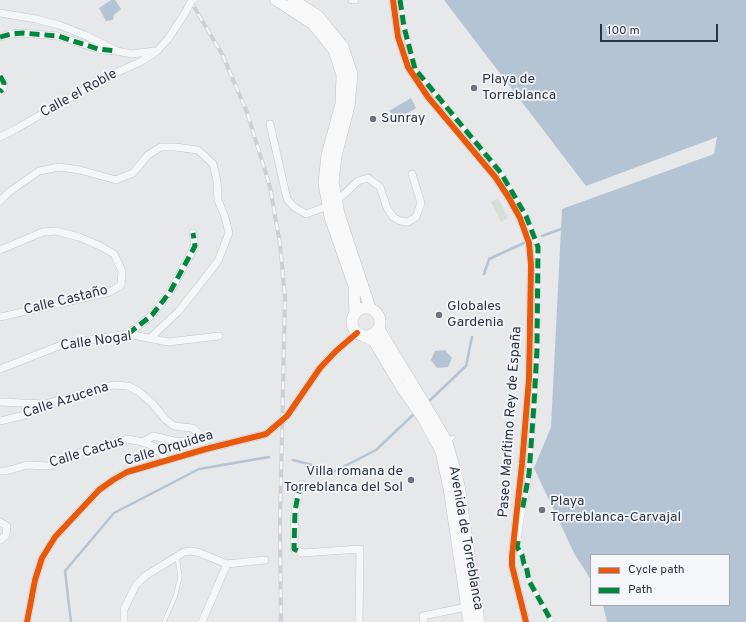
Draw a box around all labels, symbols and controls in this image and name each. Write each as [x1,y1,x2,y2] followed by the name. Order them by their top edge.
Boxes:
[602,16,720,42] scale bar
[607,23,640,39] text: 100 m
[38,66,120,122] street label: Calle el Roble
[482,72,556,104] place label: Playa de Torreblanca
[469,83,479,93] marker: Playa de Torreblanca
[381,111,425,127] place label: Sunray
[368,114,378,124] marker: Sunray
[22,282,110,320] street label: Calle Castaño
[447,299,504,332] place label: Globales Gardenia
[434,310,444,320] marker: Globales Gardenia
[496,326,526,518] street label: Paseo Marítimo Rey de España
[59,329,133,355] street label: Calle Nogal
[21,379,111,423] street label: Calle Azucena
[123,428,215,470] street label: Calle Orquidea
[48,434,126,472] street label: Calle Cactus
[284,464,403,496] place label: Villa romana de Torreblanca del Sol
[444,465,486,611] street label: Avenida de Torreblanca
[406,475,416,485] marker: Villa romana de Torreblanca del Sol
[550,494,681,526] place label: Playa Torreblanca-Carvajal
[537,505,547,515] marker: Playa Torreblanca-Carvajal
[590,554,730,606] legend
[628,562,685,578] text: Cycle path
[628,582,653,598] text: Path

